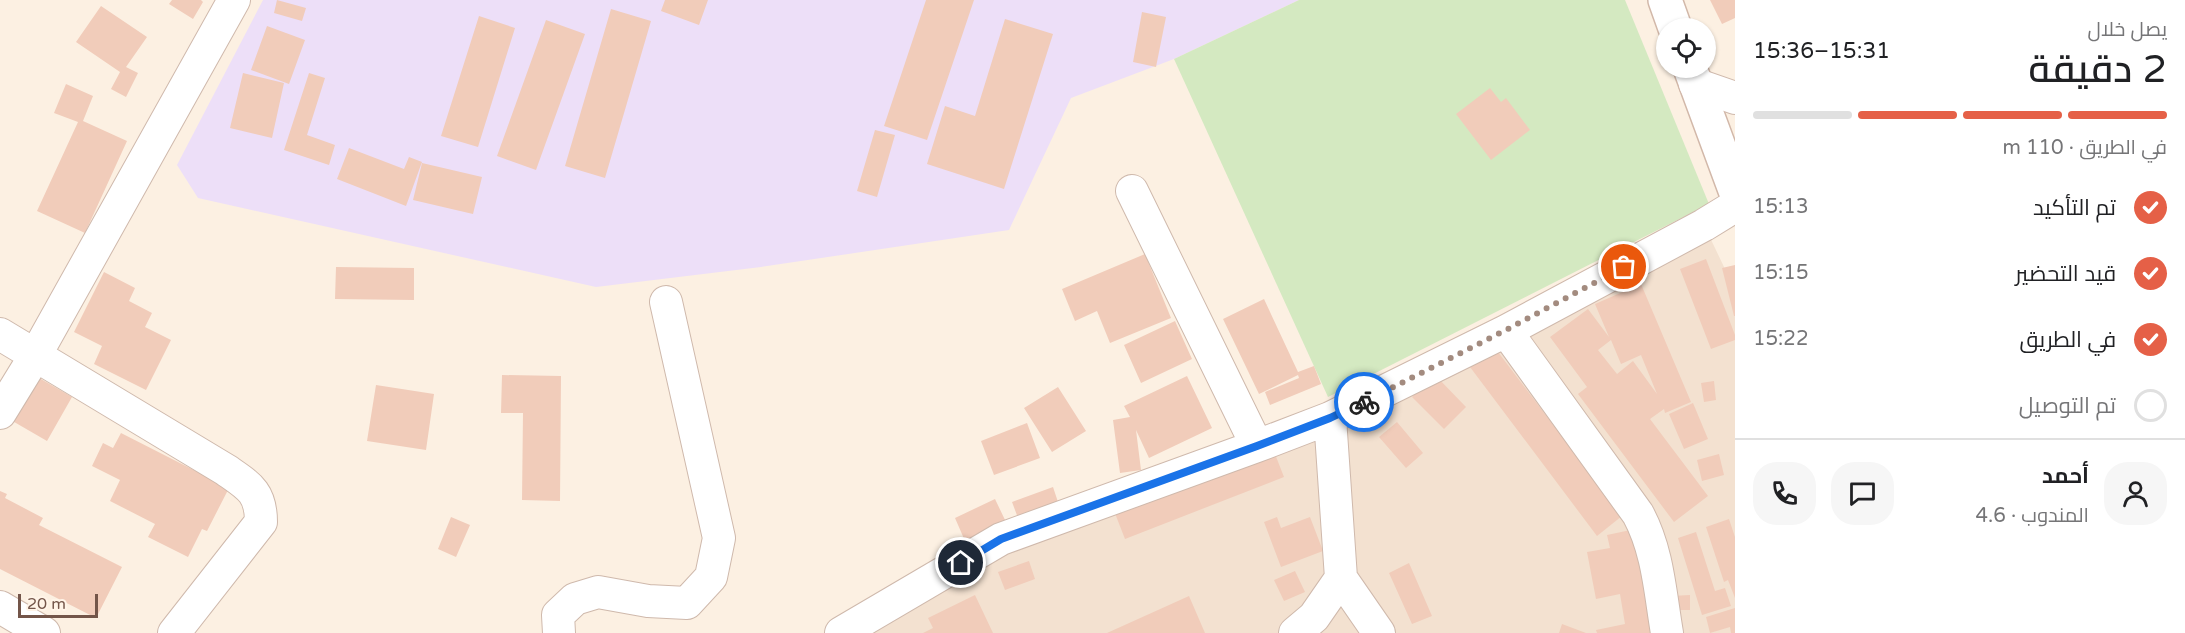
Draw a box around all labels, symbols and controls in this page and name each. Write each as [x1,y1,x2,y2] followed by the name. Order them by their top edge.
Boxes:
[1656,18,1716,78] map controls
[1656,18,1716,78] button: locate
[2088,18,2167,42] text: يصل خلال
[1753,38,1890,64] text: 15:31–15:36
[2029,46,2167,93] text: 2 دقيقة
[2002,136,2167,160] text: في الطريق · 110 m
[2134,191,2167,224] icon: check
[1753,195,1808,219] text: 15:13
[2033,195,2116,221] text: تم التأكيد
[1598,241,1649,292] pin
[1607,250,1640,283] icon: bag
[2134,257,2167,290] icon: check
[1753,261,1808,285] text: 15:15
[2015,261,2116,287] text: قيد التحضير
[2134,323,2167,356] icon: check
[1753,327,1808,351] text: 15:22
[2019,327,2116,353] text: في الطريق
[1334,372,1394,432] courier
[1348,386,1381,419] icon: bike
[2019,393,2116,419] text: تم التوصيل
[1753,462,1816,525] button: phone
[1831,462,1894,525] button: chat
[2104,462,2167,525] button: person
[2042,463,2089,489] text: أحمد
[1975,504,2089,528] text: المندوب · 4.6
[935,537,986,588] pin
[944,546,977,579] icon: home
[18,591,98,618] scale bar
[27,594,66,614] text: 20 m

